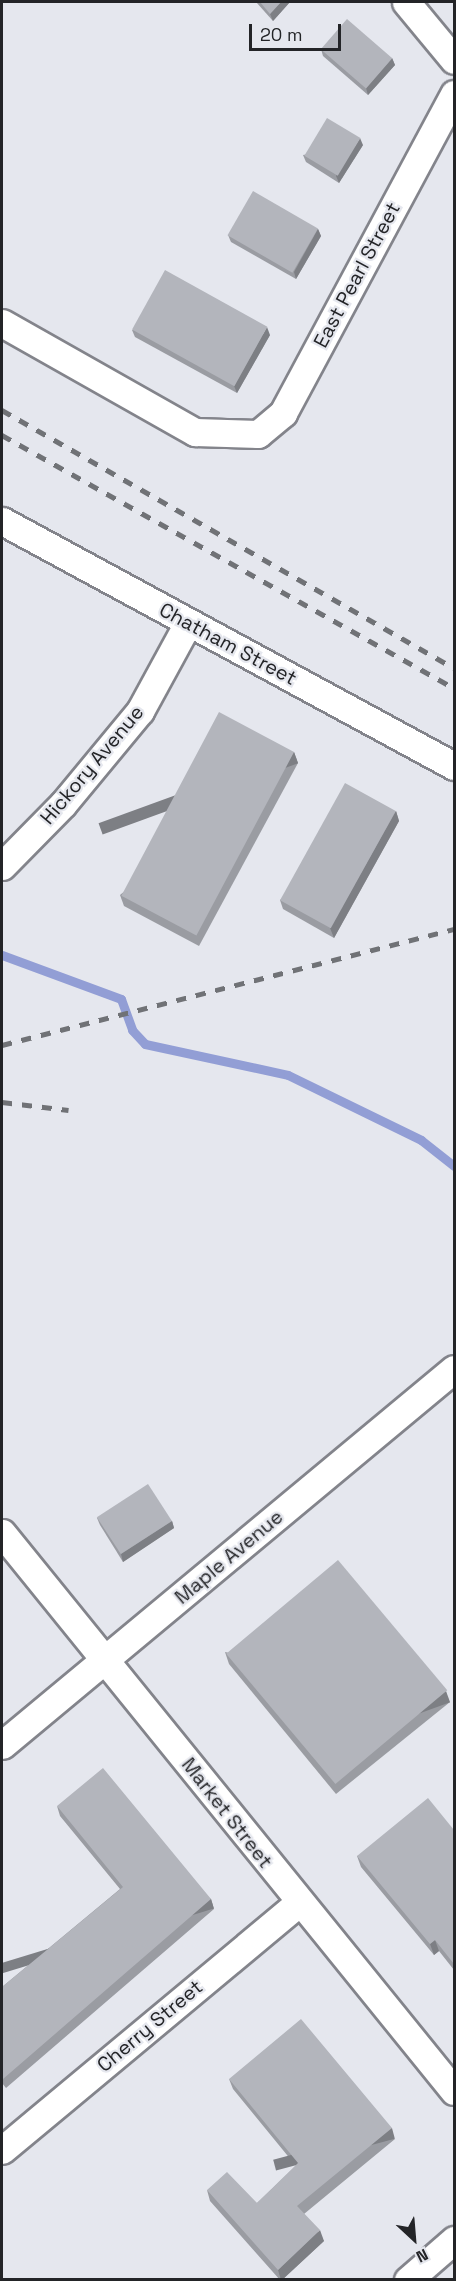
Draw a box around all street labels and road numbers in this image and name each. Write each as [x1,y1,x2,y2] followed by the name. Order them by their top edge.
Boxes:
[309,198,405,352] street label: East Pearl Street
[155,598,301,690] street label: Chatham Street
[35,701,149,829] street label: Hickory Avenue
[170,1505,288,1609] street label: Maple Avenue
[176,1753,278,1873] street label: Market Street
[92,1975,208,2077] street label: Cherry Street

